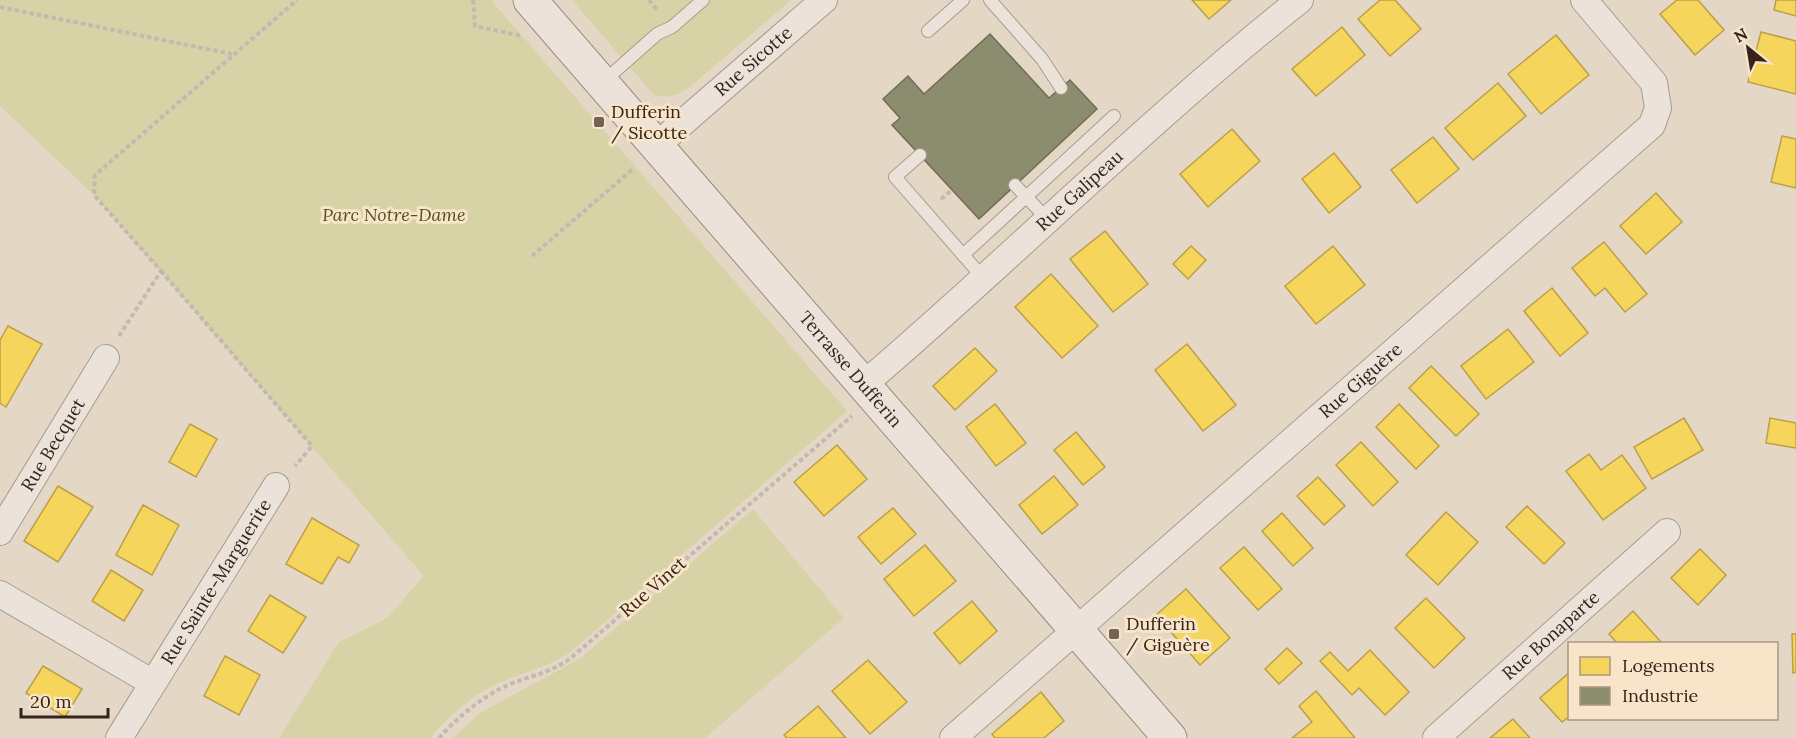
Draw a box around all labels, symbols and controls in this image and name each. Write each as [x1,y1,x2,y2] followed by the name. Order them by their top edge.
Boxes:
[1718,18,1778,78] north arrow
[709,21,797,101] street label: Rue Sicotte
[1730,23,1751,47] text: N
[611,100,687,144] place label: Dufferin / Sicotte
[592,115,606,129] marker: Dufferin / Sicotte
[1031,145,1128,236] street label: Rue Galipeau
[322,203,466,226] park label: Parc Notre-Dame
[794,306,907,432] street label: Terrasse Dufferin
[1314,337,1407,423] street label: Rue Giguère
[16,394,90,495] street label: Rue Becquet
[156,494,276,669] street label: Rue Sainte-Marguerite
[615,551,691,622] street label: Rue Vinet
[1497,585,1604,685] street label: Rue Bonaparte
[1126,612,1210,656] place label: Dufferin / Giguère
[1107,627,1121,641] marker: Dufferin / Giguère
[1568,642,1778,720] legend
[1622,654,1714,677] text: Logements
[21,681,108,719] scale bar
[1622,684,1698,707] text: Industrie
[30,690,72,713] text: 20 m

